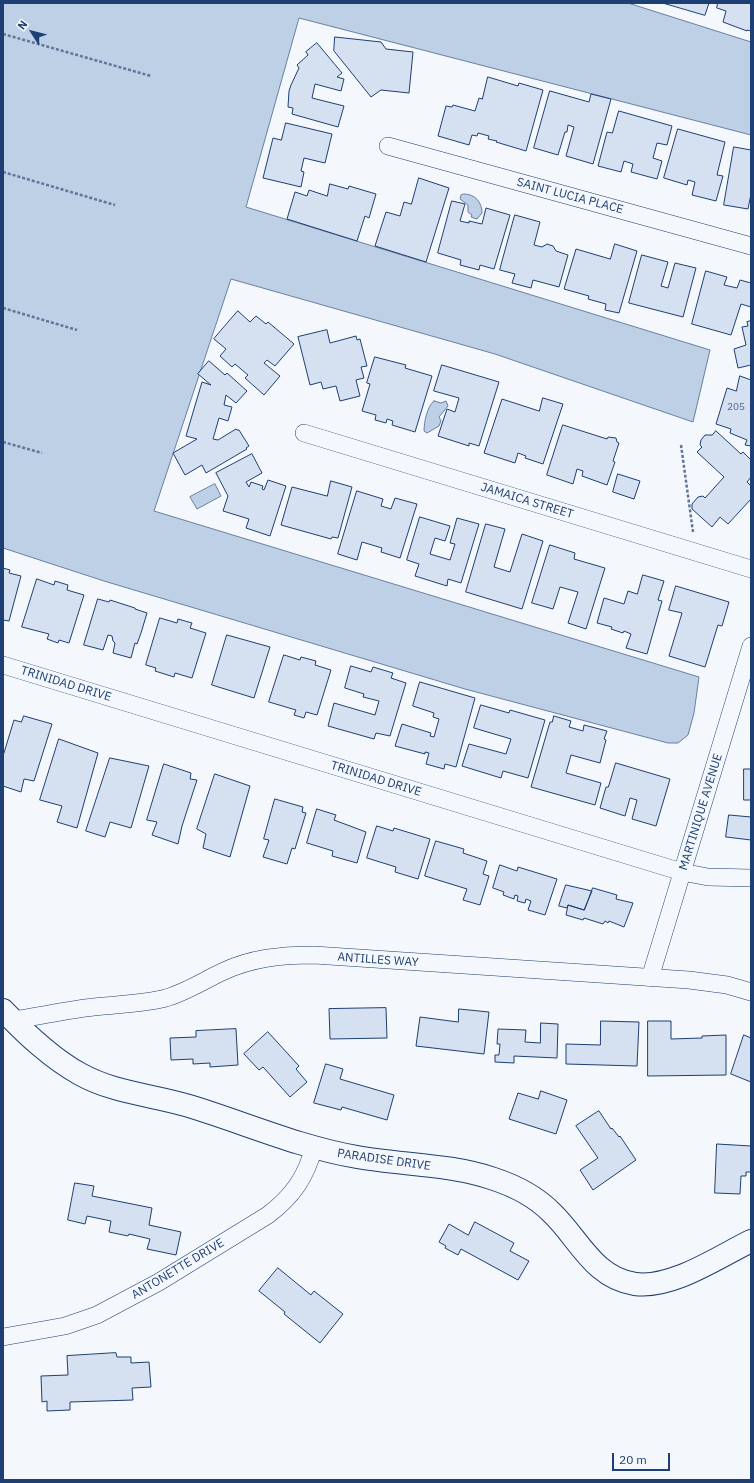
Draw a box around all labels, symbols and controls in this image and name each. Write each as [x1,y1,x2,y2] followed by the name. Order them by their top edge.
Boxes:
[12,12,52,52] north arrow
[14,18,30,32] text: N
[515,175,625,217] street label: SAINT LUCIA PLACE
[727,401,745,413] house number: 205
[479,480,575,522] street label: JAMAICA STREET
[19,663,113,705] street label: TRINIDAD DRIVE
[676,752,726,872] street label: MARTINIQUE AVENUE
[329,758,423,800] street label: TRINIDAD DRIVE
[337,950,419,970] street label: ANTILLES WAY
[336,1146,432,1174] street label: PARADISE DRIVE
[129,1236,227,1302] street label: ANTONETTE DRIVE
[614,1445,672,1471] scale bar
[619,1452,647,1467] text: 20 m

